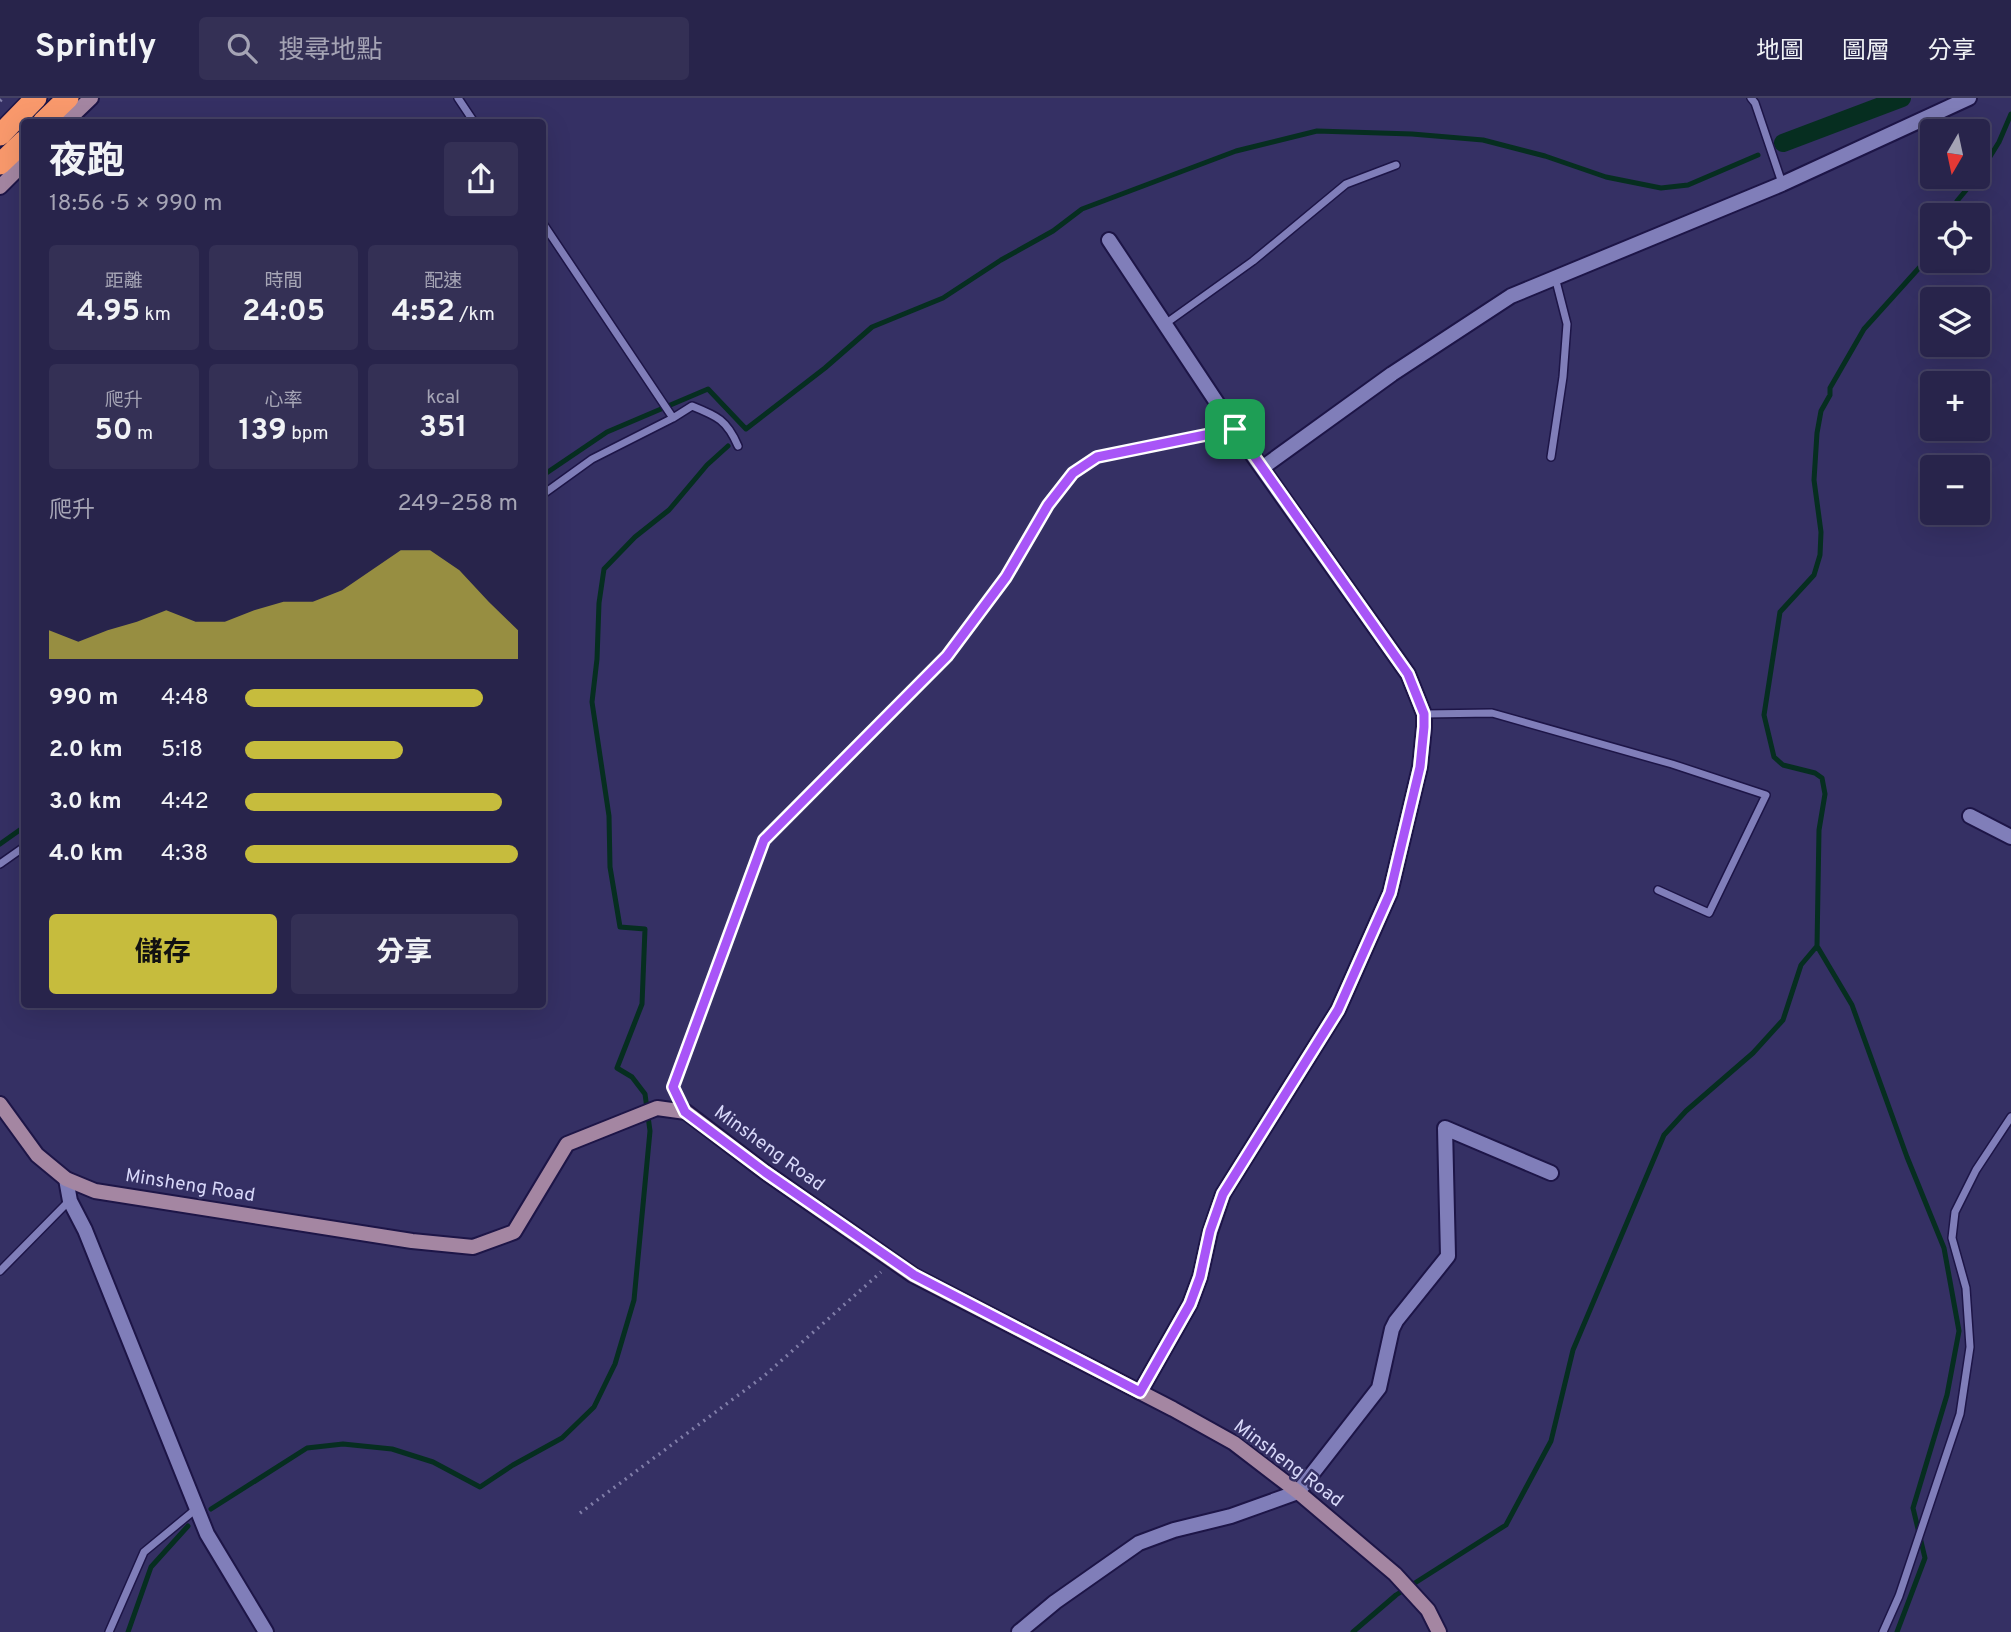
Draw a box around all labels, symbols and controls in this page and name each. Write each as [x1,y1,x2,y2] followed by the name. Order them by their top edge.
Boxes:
[199,17,689,80] search box
[35,27,157,69] text: Sprintly
[223,29,261,67] icon: search
[279,35,383,68] text: 搜尋地點
[1756,37,1804,67] text: 地圖
[1842,37,1890,67] text: 圖層
[1928,37,1976,67] text: 分享
[1920,119,1990,189] north arrow
[1920,119,1990,525] map controls
[49,139,125,188] text: 夜跑
[444,142,518,216] button: share
[49,190,223,219] text: 18:56 · 5 × 990 m
[1920,203,1990,273] button: locate
[105,270,143,294] text: 距離
[264,270,303,294] text: 時間
[424,270,462,294] text: 配速
[1920,287,1990,357] button: layers
[77,294,140,331] text: 4.95
[242,294,325,331] text: 24:05
[392,294,455,331] text: 4:52
[140,303,171,327] text: km
[455,303,495,327] text: /km
[1920,371,1990,441] button: +
[426,386,460,410] text: kcal
[105,389,143,413] text: 爬升
[264,389,303,413] text: 心率
[1205,399,1265,459] pin
[419,410,467,447] text: 351
[1216,410,1254,448] icon: arrive
[95,413,133,450] text: 50
[238,413,287,450] text: 139
[133,422,153,446] text: m
[287,422,329,446] text: bpm
[1920,455,1990,525] button: −
[397,490,518,519] text: 249–258 m
[49,497,95,526] text: 爬升
[49,684,118,713] text: 990 m
[161,684,209,713] text: 4:48
[49,736,123,765] text: 2.0 km
[161,736,203,765] text: 5:18
[49,788,122,817] text: 3.0 km
[161,788,209,817] text: 4:42
[49,840,123,869] text: 4.0 km
[161,840,208,869] text: 4:38
[49,914,277,994] button: 儲存
[291,914,518,994] button: 分享
[709,1101,829,1197] street label: Minsheng Road
[123,1164,257,1208] street label: Minsheng Road
[1228,1415,1348,1513] street label: Minsheng Road

